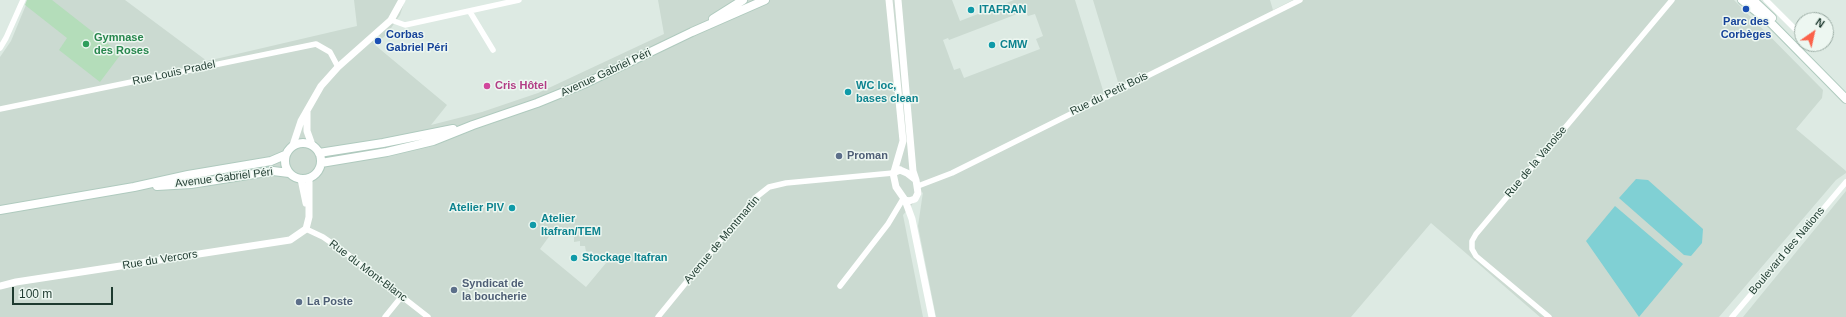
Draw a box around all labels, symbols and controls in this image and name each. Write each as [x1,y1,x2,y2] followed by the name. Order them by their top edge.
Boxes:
[979,3,1026,17] place label: ITAFRAN
[1741,4,1751,14] marker: Parc des Corbèges
[966,5,976,15] marker: ITAFRAN
[1794,12,1834,52] north arrow
[1721,15,1771,41] place label: Parc des Corbèges
[1813,16,1827,30] text: N
[386,28,448,54] place label: Corbas Gabriel Péri
[94,31,149,57] place label: Gymnase des Roses
[373,36,383,46] marker: Corbas Gabriel Péri
[1000,38,1027,52] place label: CMW
[81,39,91,49] marker: Gymnase des Roses
[987,40,997,50] marker: CMW
[559,46,653,100] street label: Avenue Gabriel Péri
[131,58,217,88] street label: Rue Louis Pradel
[1068,69,1150,119] street label: Rue du Petit Bois
[495,79,547,93] place label: Cris Hôtel
[856,79,918,105] place label: WC loc, bases clean
[482,81,492,91] marker: Cris Hôtel
[843,87,853,97] marker: WC loc, bases clean
[1502,124,1570,200] street label: Rue de la Vanoise
[847,149,888,163] place label: Proman
[834,151,844,161] marker: Proman
[174,165,274,191] street label: Avenue Gabriel Péri
[681,193,763,287] street label: Avenue de Montmartin
[449,201,504,215] place label: Atelier PIV
[507,203,517,213] marker: Atelier PIV
[1746,204,1828,298] street label: Boulevard des Nations
[541,212,601,238] place label: Atelier Itafran/TEM
[528,220,538,230] marker: Atelier Itafran/TEM
[326,237,410,305] street label: Rue du Mont-Blanc
[122,248,198,272] street label: Rue du Vercors
[582,251,668,265] place label: Stockage Itafran
[569,253,579,263] marker: Stockage Itafran
[462,277,527,303] place label: Syndicat de la boucherie
[14,279,115,305] scale bar
[449,285,459,295] marker: Syndicat de la boucherie
[19,287,52,301] text: 100 m
[307,295,353,309] place label: La Poste
[294,297,304,307] marker: La Poste

